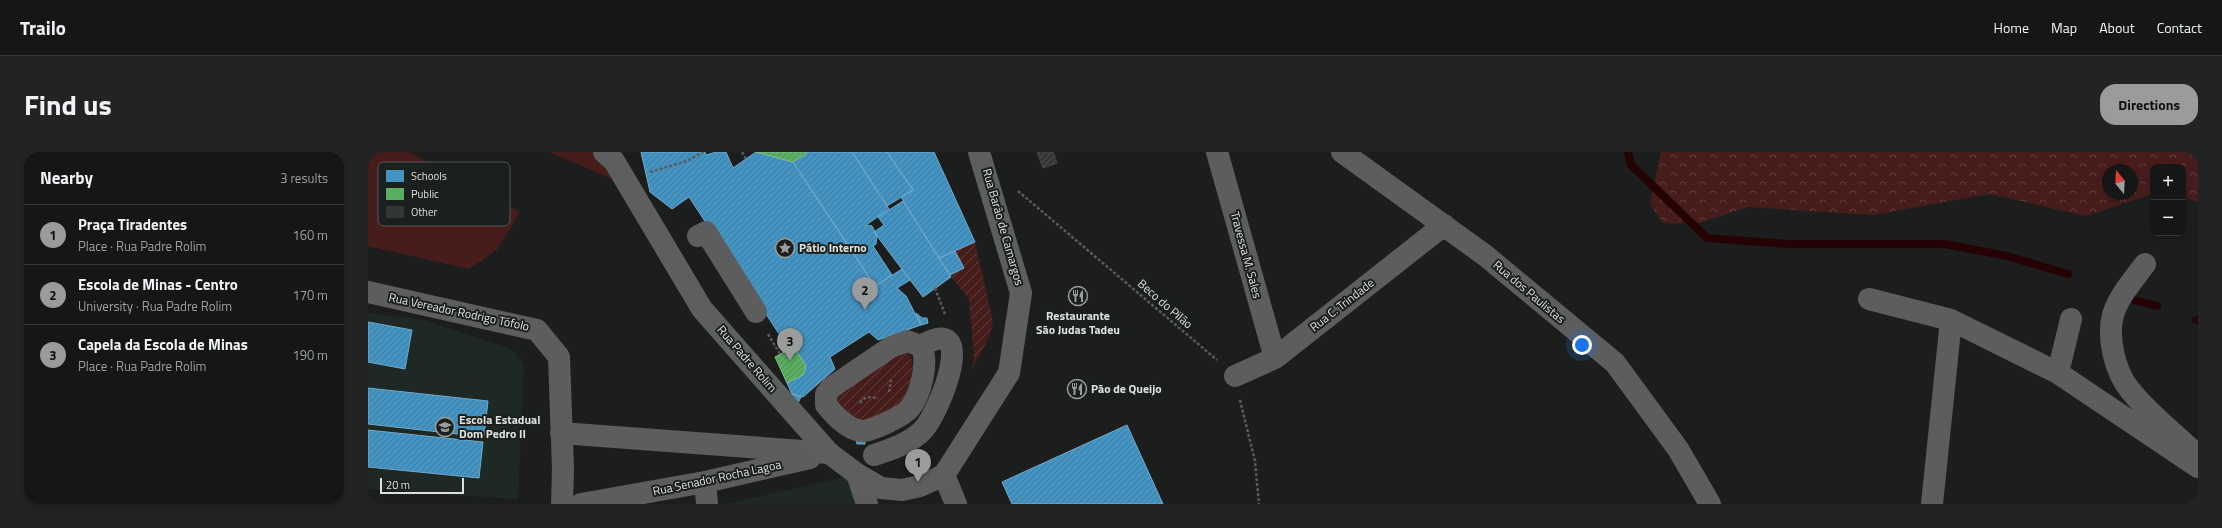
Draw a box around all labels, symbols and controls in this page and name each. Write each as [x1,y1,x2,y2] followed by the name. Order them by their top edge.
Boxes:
[20,13,66,42] text: Trailo
[1994,17,2029,38] text: Home
[2051,17,2077,38] text: Map
[2099,17,2135,38] text: About
[2157,17,2202,38] text: Contact
[24,83,112,126] text: Find us
[2100,84,2198,125] button: Directions
[378,162,510,226] legend
[2102,164,2138,200] north arrow
[2150,164,2186,236] map controls
[2150,164,2186,200] button: +
[40,165,93,191] text: Nearby
[978,166,1029,288] street label: Rua Barão de Camargos
[280,168,328,188] text: 3 results
[411,168,447,184] text: Schools
[411,186,439,202] text: Public
[2150,200,2186,236] button: −
[411,204,438,220] text: Other
[1226,209,1267,301] street label: Travessa M. Sales
[78,213,187,236] text: Praça Tiradentes
[49,225,57,245] text: 1
[292,225,328,245] text: 160 m
[78,236,206,256] text: Place · Rua Padre Rolim
[774,237,796,259] place icon: Pátio Interno
[799,238,867,257] place label: Pátio Interno
[1489,256,1570,328] street label: Rua dos Paulistas
[78,273,238,296] text: Escola de Minas - Centro
[1305,273,1378,336] street label: Rua C. Trindade
[1134,274,1197,333] street label: Beco do Pilão
[852,277,878,310] pin: 2
[49,285,57,305] text: 2
[292,285,328,305] text: 170 m
[1067,285,1089,307] restaurant icon: Restaurante São Judas Tadeu
[387,287,531,336] street label: Rua Vereador Rodrigo Tófolo
[78,296,232,316] text: University · Rua Padre Rolim
[1036,306,1120,339] place label: Restaurante São Judas Tadeu
[713,321,782,396] street label: Rua Padre Rolim
[777,328,803,361] pin: 3
[78,333,248,356] text: Capela da Escola de Minas
[1572,335,1592,355] your location
[49,345,57,365] text: 3
[292,345,328,365] text: 190 m
[78,356,206,376] text: Place · Rua Padre Rolim
[1066,378,1088,400] restaurant icon: Pão de Queijo
[1091,379,1162,398] place label: Pão de Queijo
[459,410,540,443] place label: Escola Estadual Dom Pedro II
[434,416,456,438] school or university icon: Escola Estadual Dom Pedro II
[905,449,931,482] pin: 1
[651,455,783,500] street label: Rua Senador Rocha Lagoa
[380,476,464,495] scale bar
[386,477,410,493] text: 20 m

